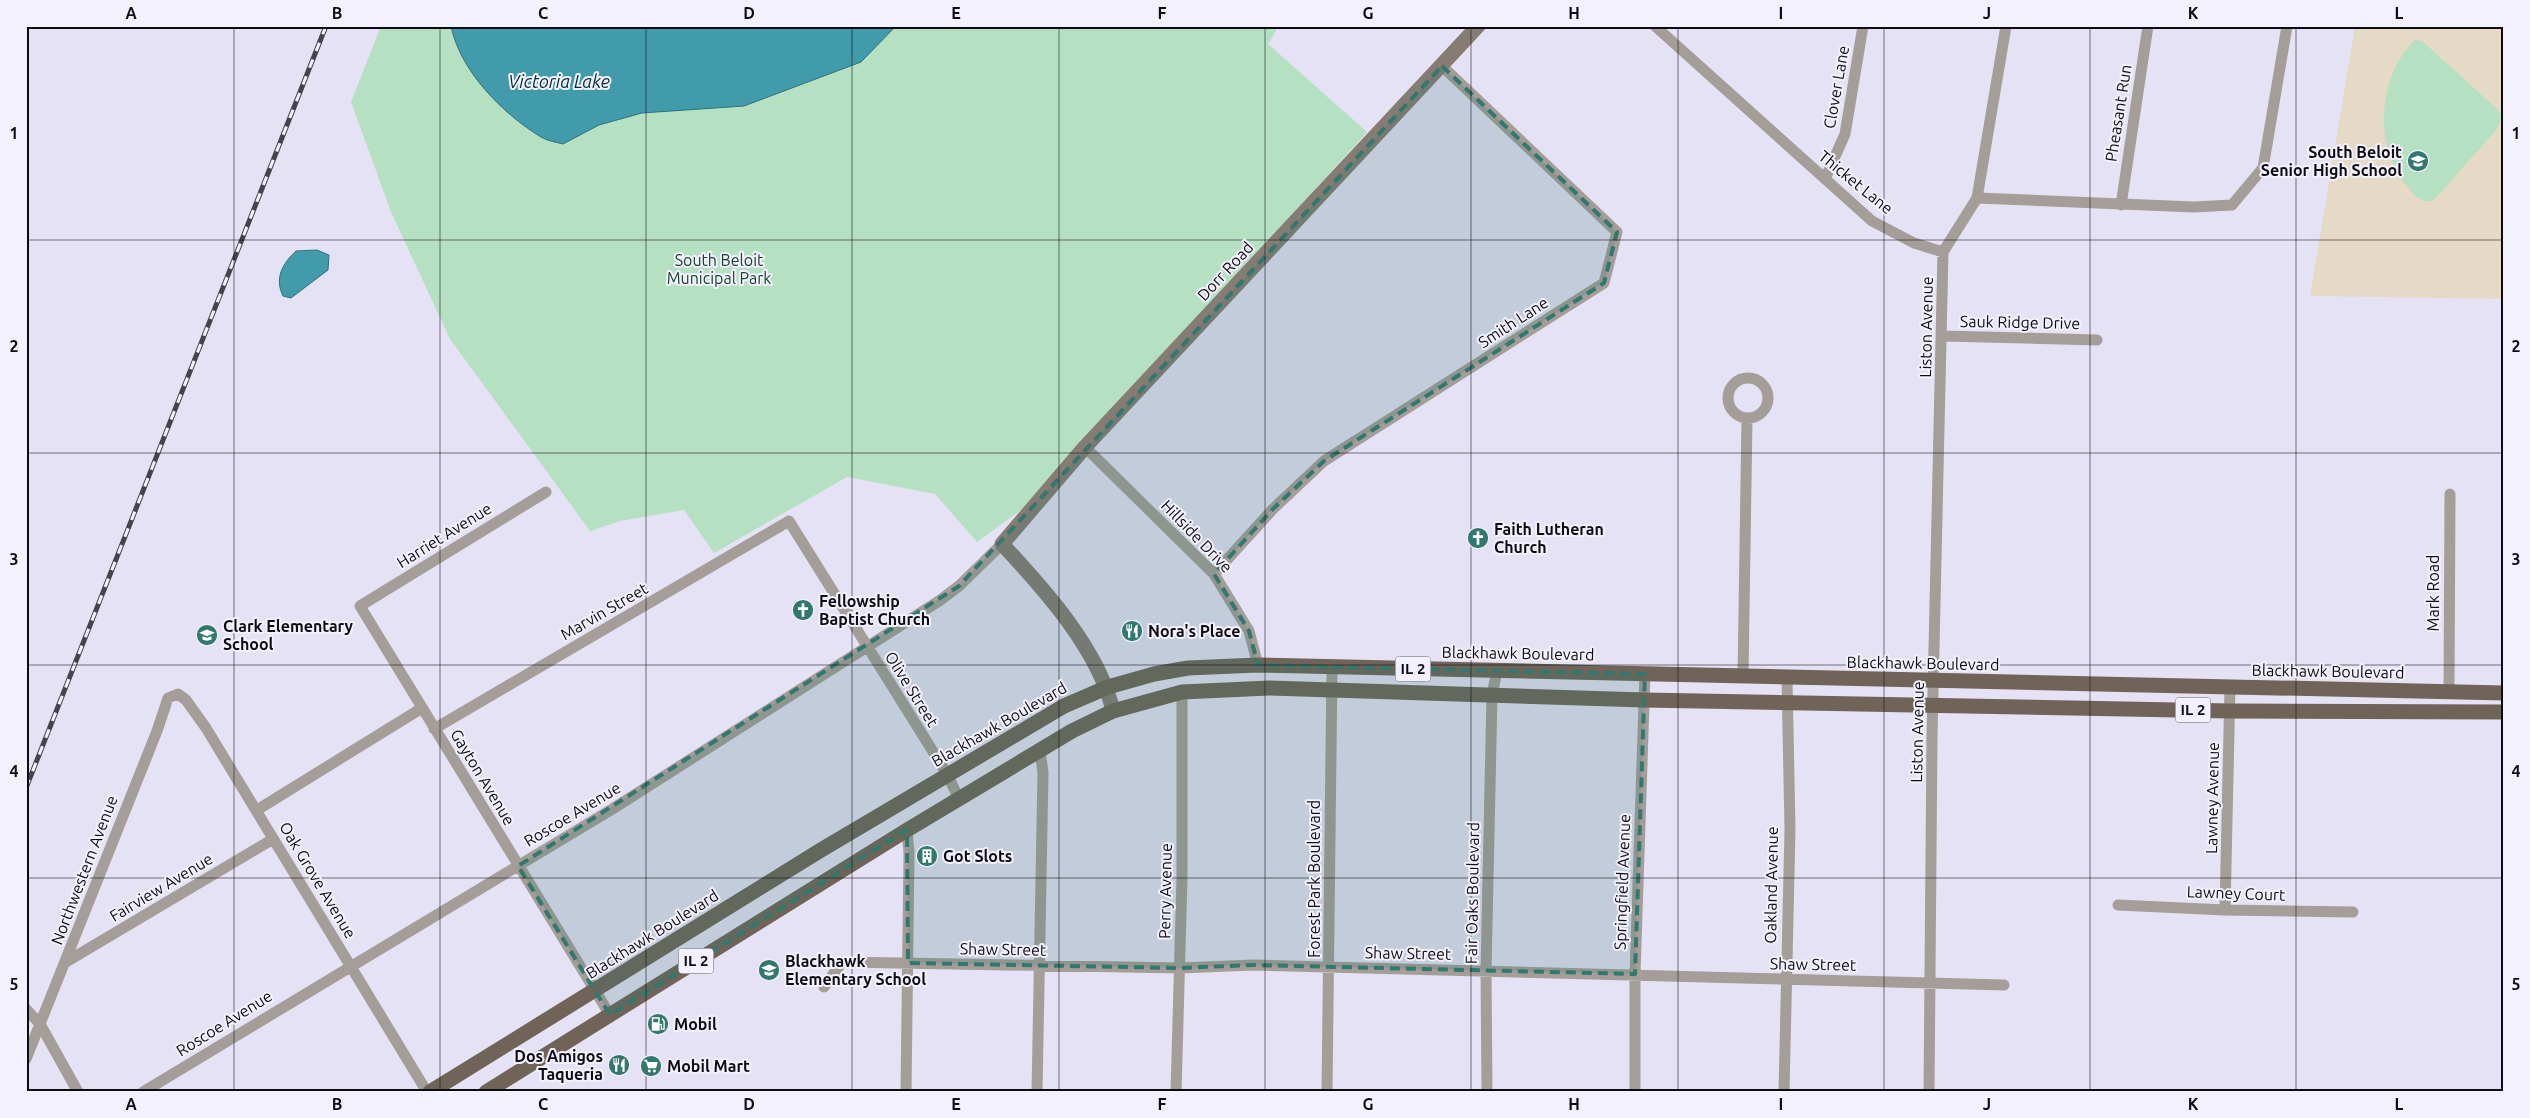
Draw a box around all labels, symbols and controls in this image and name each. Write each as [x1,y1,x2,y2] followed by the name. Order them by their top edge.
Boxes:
[125,4,137,22] text: A
[332,4,342,22] text: B
[538,4,548,22] text: C
[743,4,755,22] text: D
[951,4,961,22] text: E
[1158,4,1167,22] text: F
[1362,4,1374,22] text: G
[1568,4,1580,22] text: H
[1779,4,1783,22] text: I
[1983,4,1991,22] text: J
[2188,4,2199,22] text: K
[2395,4,2404,22] text: L
[1820,44,1852,130] street label: Clover Lane
[2101,63,2135,163] street label: Pheasant Run
[508,71,610,91] water label: Victoria Lake
[9,124,19,142] text: 1
[2511,124,2521,142] text: 1
[2261,143,2402,179] place label: South Beloit Senior High School
[1815,147,1897,217] street label: Thicket Lane
[2406,149,2430,173] school or university icon: South Beloit Senior High School
[1193,238,1257,304] street label: Dorr Road
[667,251,771,287] park label: South Beloit Municipal Park
[1916,276,1936,378] street label: Liston Avenue
[1475,293,1551,351] street label: Smith Lane
[1960,312,2080,332] street label: Sauk Ridge Drive
[9,337,19,355] text: 2
[2511,337,2521,355] text: 2
[1158,496,1236,576] street label: Hillside Drive
[393,499,495,571] street label: Harriet Avenue
[1494,520,1604,556] place label: Faith Lutheran Church
[1466,526,1490,550] church icon: Faith Lutheran Church
[9,550,19,568] text: 3
[2511,550,2521,568] text: 3
[2424,555,2442,631] street label: Mark Road
[557,578,651,643] street label: Marvin Street
[819,592,930,628] place label: Fellowship Baptist Church
[791,598,815,622] church icon: Fellowship Baptist Church
[223,617,354,653] place label: Clark Elementary School
[1120,619,1144,643] restaurant icon: Nora's Place
[1148,622,1240,640] place label: Nora's Place
[195,623,219,647] school or university icon: Clark Elementary School
[1441,643,1595,663] street label: Blackhawk Boulevard
[882,648,943,731] street label: Olive Street
[1846,653,2000,673] street label: Blackhawk Boulevard
[1396,656,1430,682] road number: IL 2
[2251,661,2405,681] street label: Blackhawk Boulevard
[928,678,1070,770] street label: Blackhawk Boulevard
[1907,681,1927,783] street label: Liston Avenue
[2176,698,2210,722] road number: IL 2
[447,726,519,828] street label: Gayton Avenue
[2202,742,2222,854] street label: Lawney Avenue
[9,762,19,780] text: 4
[2511,762,2521,780] text: 4
[520,778,624,850] street label: Roscoe Avenue
[47,793,121,947] street label: Northwestern Avenue
[1305,800,1323,958] street label: Forest Park Boulevard
[1611,814,1633,950] street label: Springfield Avenue
[276,819,360,941] street label: Oak Grove Avenue
[1462,822,1482,964] street label: Fair Oaks Boulevard
[1761,826,1781,944] street label: Oakland Avenue
[1155,843,1175,939] street label: Perry Avenue
[915,844,939,868] building icon: Got Slots
[943,847,1012,865] place label: Got Slots
[106,849,216,925] street label: Fairview Avenue
[2186,882,2286,904] street label: Lawney Court
[582,886,722,982] street label: Blackhawk Boulevard
[960,939,1047,959] street label: Shaw Street
[1365,943,1452,963] street label: Shaw Street
[678,948,714,974] road number: IL 2
[785,952,926,988] place label: Blackhawk Elementary School
[1770,954,1857,974] street label: Shaw Street
[757,958,781,982] school or university icon: Blackhawk Elementary School
[9,975,19,993] text: 5
[2511,975,2521,993] text: 5
[173,986,275,1060] street label: Roscoe Avenue
[646,1012,670,1036] fuel station icon: Mobil
[674,1015,717,1033] place label: Mobil
[514,1047,603,1083] place label: Dos Amigos Taqueria
[607,1053,631,1077] restaurant icon: Dos Amigos Taqueria
[639,1054,663,1078] supermarket icon: Mobil Mart
[667,1057,750,1075] place label: Mobil Mart
[125,1095,137,1113] text: A
[332,1095,342,1113] text: B
[538,1095,548,1113] text: C
[743,1095,755,1113] text: D
[951,1095,961,1113] text: E
[1158,1095,1167,1113] text: F
[1362,1095,1374,1113] text: G
[1568,1095,1580,1113] text: H
[1779,1095,1783,1113] text: I
[1983,1095,1991,1113] text: J
[2188,1095,2199,1113] text: K
[2395,1095,2404,1113] text: L

